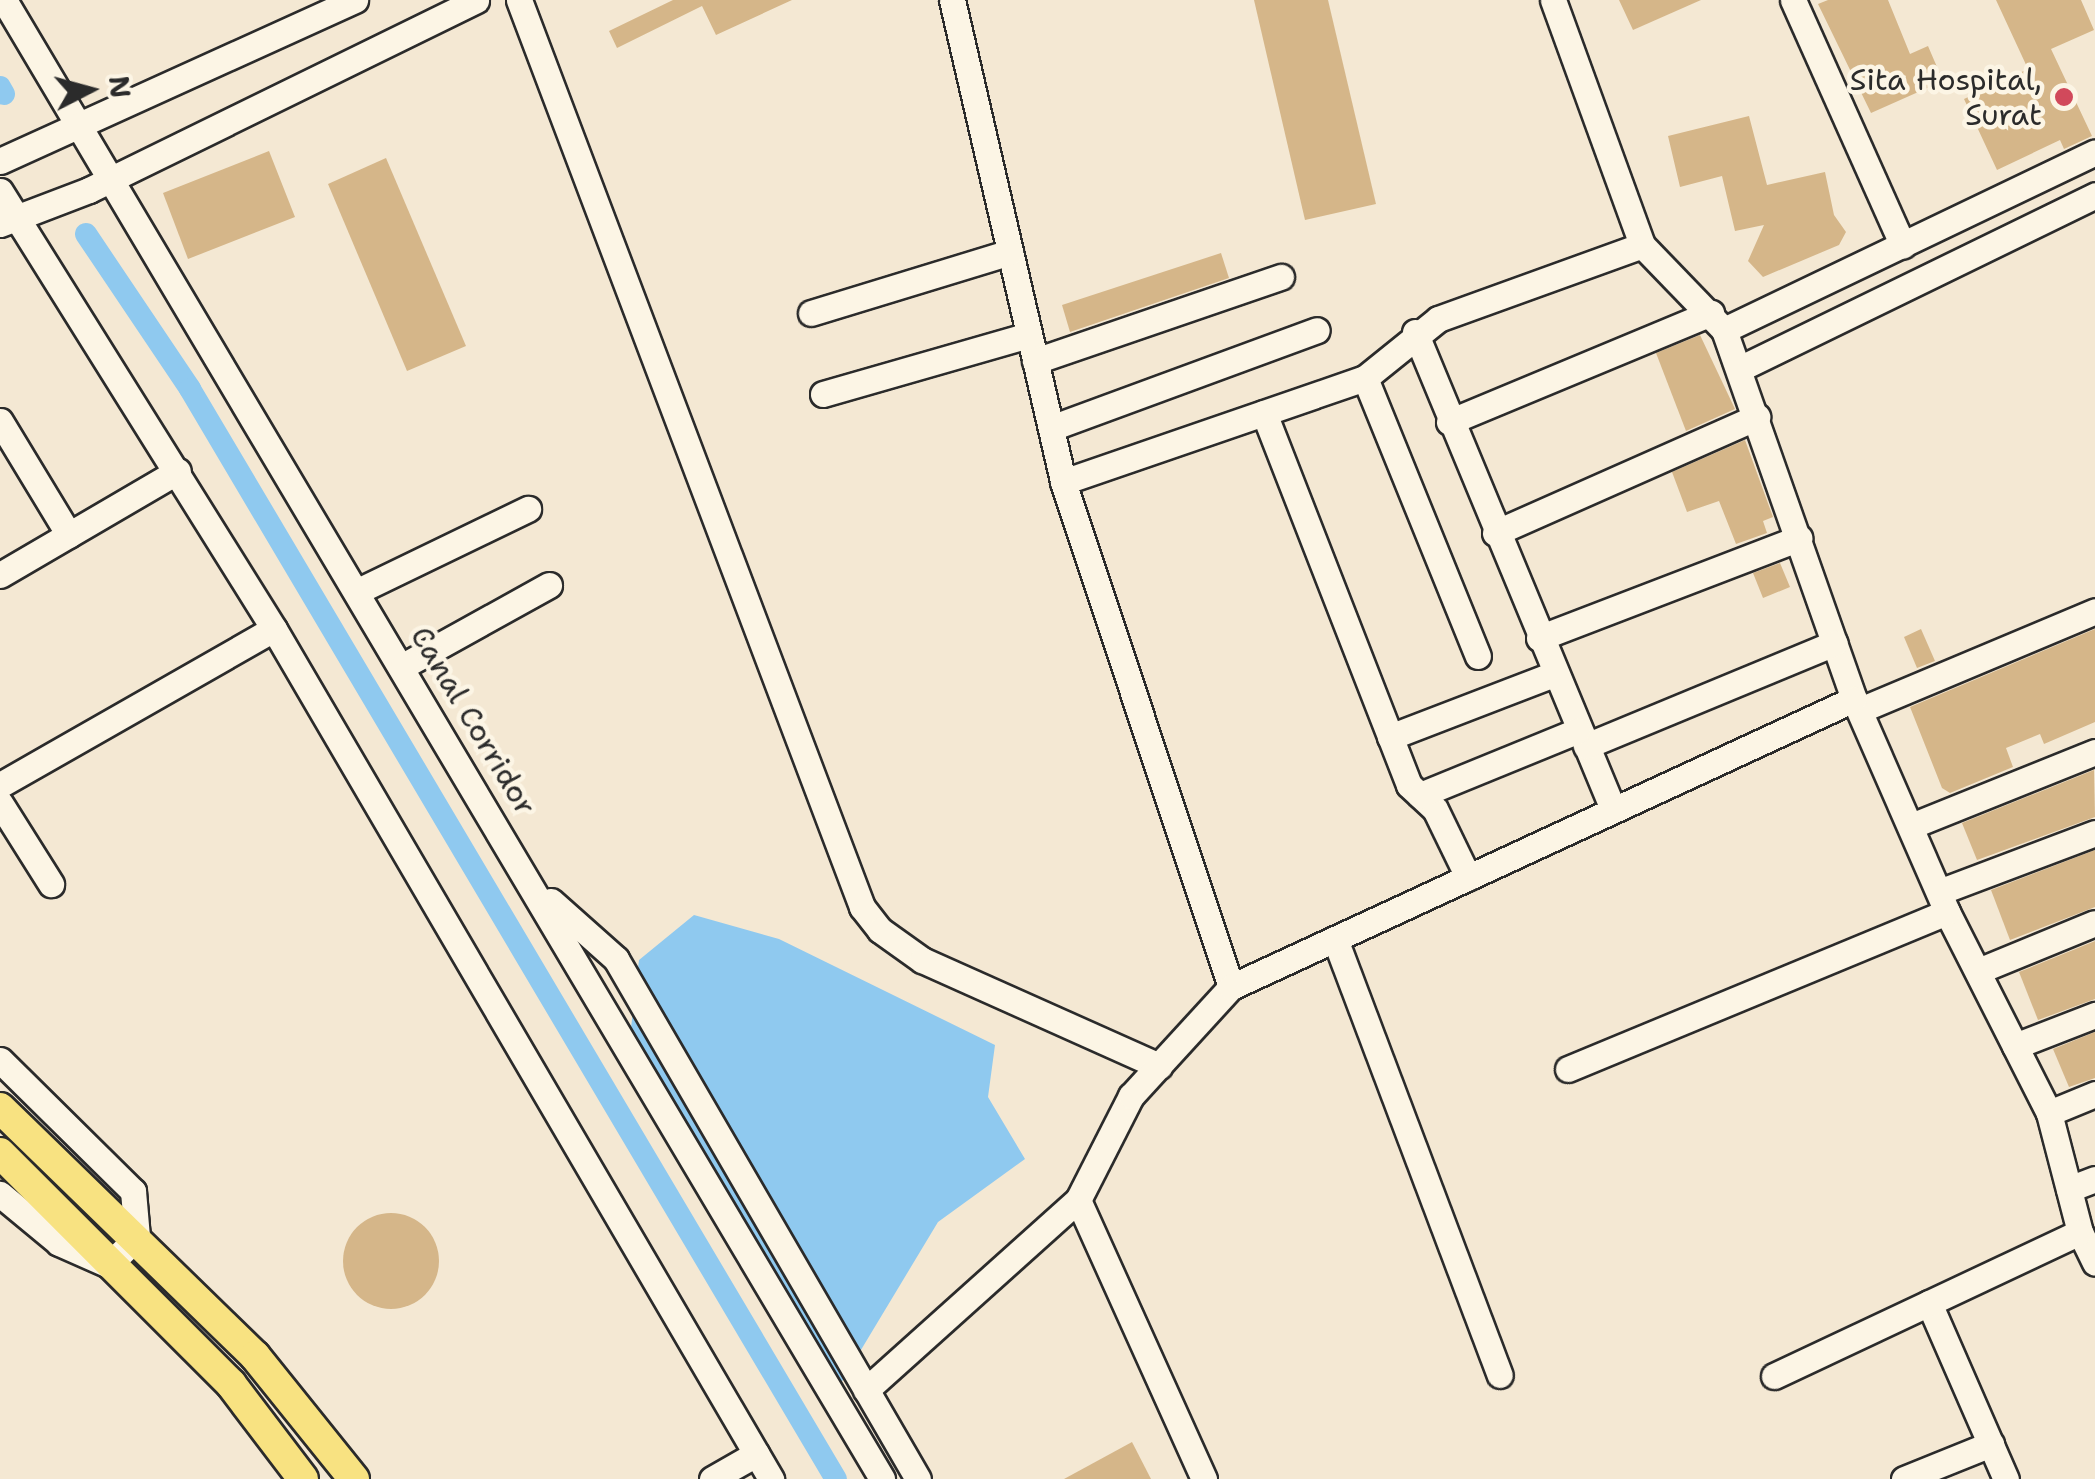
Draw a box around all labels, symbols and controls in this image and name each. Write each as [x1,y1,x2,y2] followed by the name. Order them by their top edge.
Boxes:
[40,40,140,140] north arrow
[1850,62,2042,132] place label: Sita Hospital, Surat
[100,74,140,100] text: N
[2051,84,2077,110] marker: Sita Hospital, Surat
[403,620,543,822] street label: Canal Corridor

